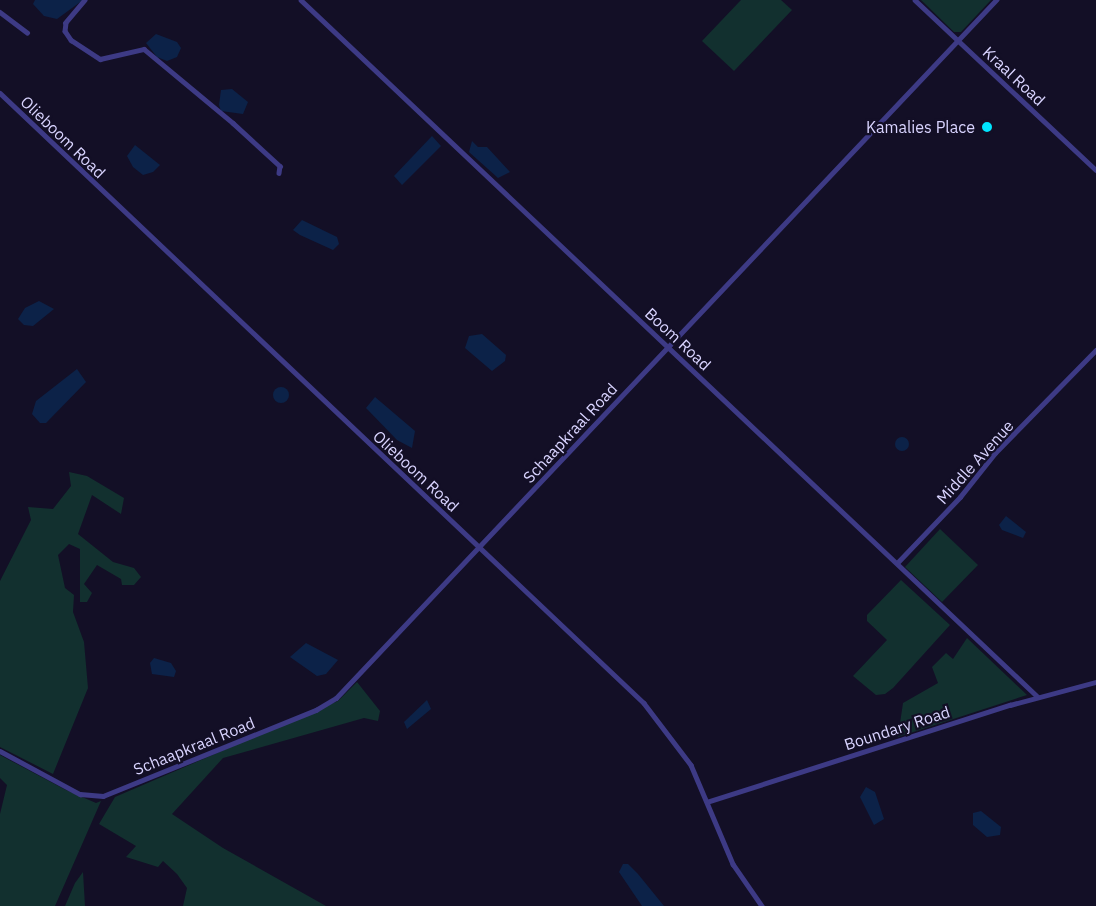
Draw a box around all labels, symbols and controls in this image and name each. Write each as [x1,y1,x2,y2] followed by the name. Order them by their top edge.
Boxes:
[979,42,1049,110] street label: Kraal Road
[17,92,109,182] street label: Olieboom Road
[866,117,975,137] place label: Kamalies Place
[980,120,994,134] marker: Kamalies Place
[641,304,715,374] street label: Boom Road
[519,379,621,487] street label: Schaapkraal Road
[932,416,1018,508] street label: Middle Avenue
[369,426,463,516] street label: Olieboom Road
[842,702,952,754] street label: Boundary Road
[131,713,257,779] street label: Schaapkraal Road

